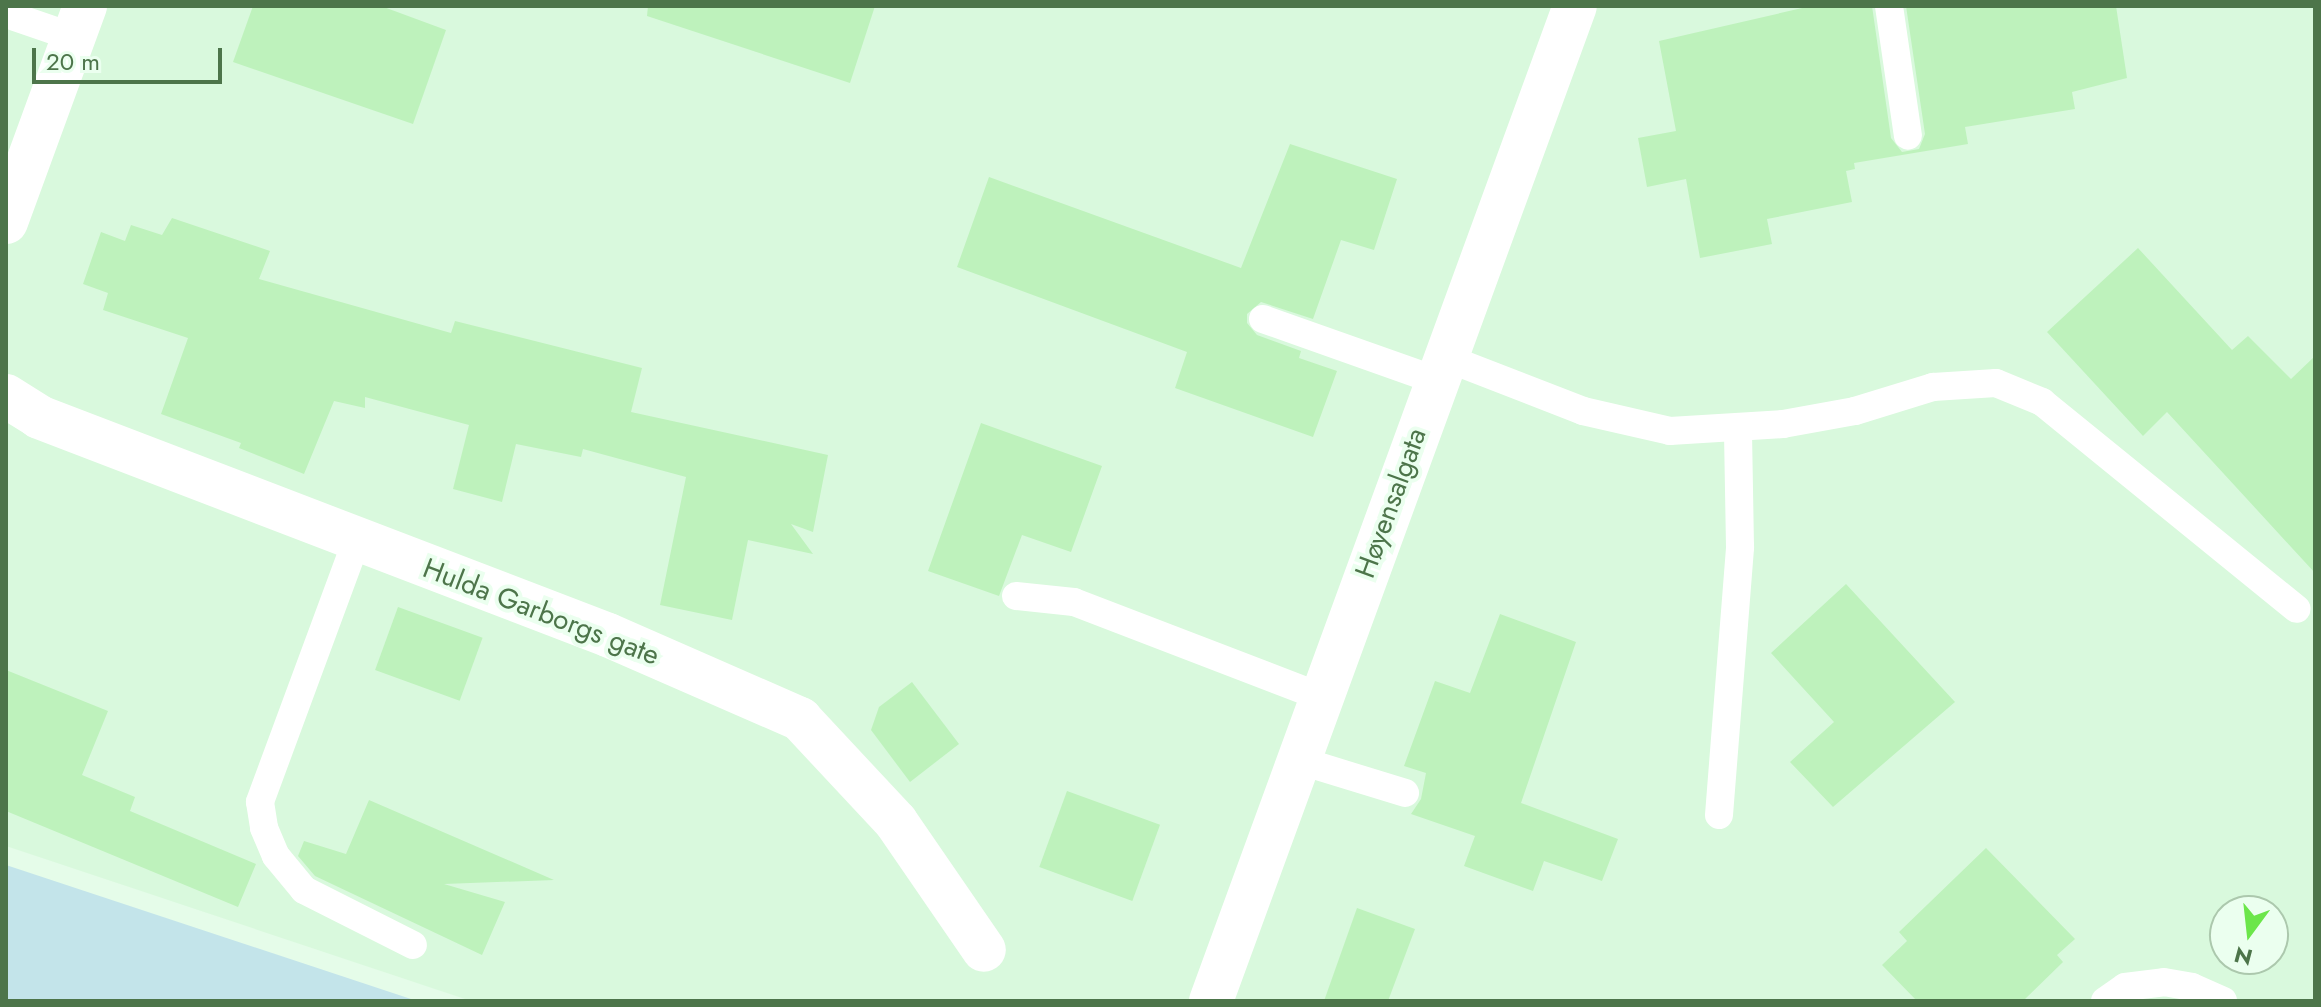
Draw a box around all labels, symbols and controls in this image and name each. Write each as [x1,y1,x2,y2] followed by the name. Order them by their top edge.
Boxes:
[36,32,226,82] scale bar
[46,44,100,79] text: 20 m
[1348,424,1434,582] street label: Høyensalgata
[418,551,664,673] street label: Hulda Garborgs gate
[2209,895,2289,975] north arrow
[2231,939,2256,974] text: N

